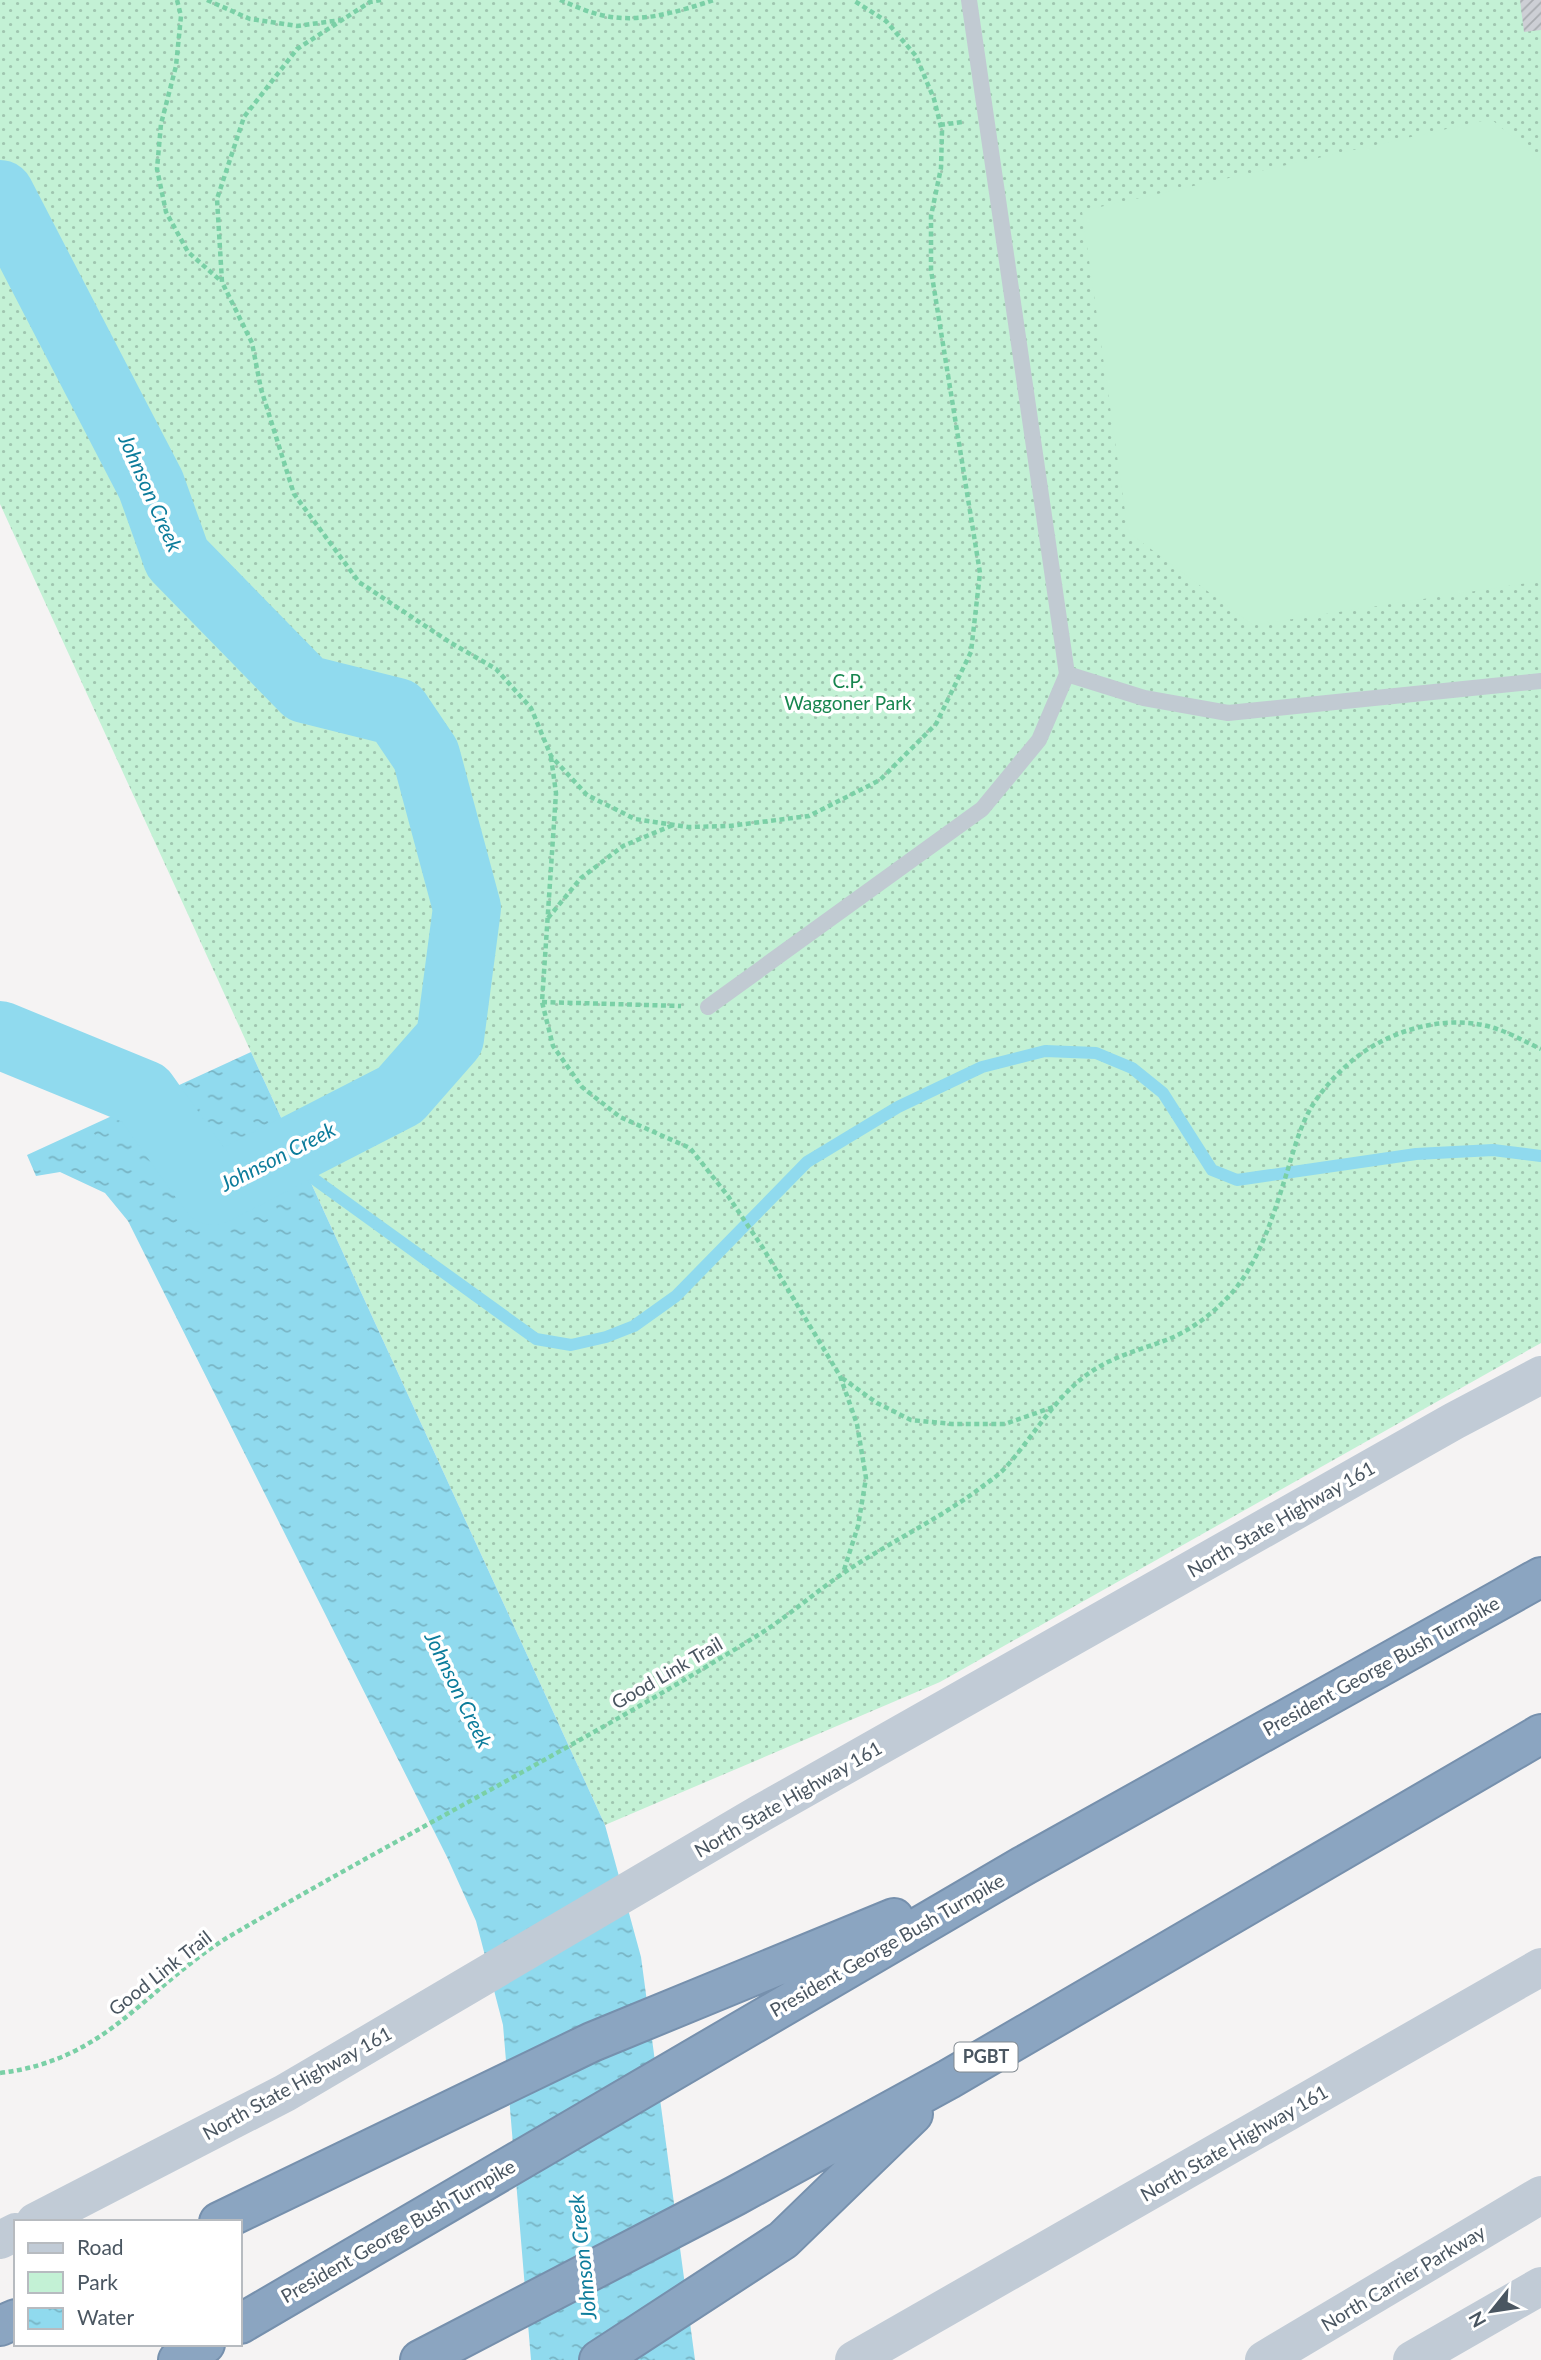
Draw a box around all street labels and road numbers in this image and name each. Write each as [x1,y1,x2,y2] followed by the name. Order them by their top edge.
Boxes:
[1183,1455,1379,1582] street label: North State Highway 161
[1259,1591,1503,1740] street label: President George Bush Turnpike
[607,1632,726,1714] street label: Good Link Trail
[690,1735,886,1862] street label: North State Highway 161
[765,1868,1008,2021] street label: President George Bush Turnpike
[104,1925,216,2020] street label: Good Link Trail
[198,2021,395,2144] street label: North State Highway 161
[954,2042,1018,2071] road number: PGBT
[1136,2079,1332,2206] street label: North State Highway 161
[276,2154,519,2307] street label: President George Bush Turnpike
[1317,2220,1489,2336] street label: North Carrier Parkway

